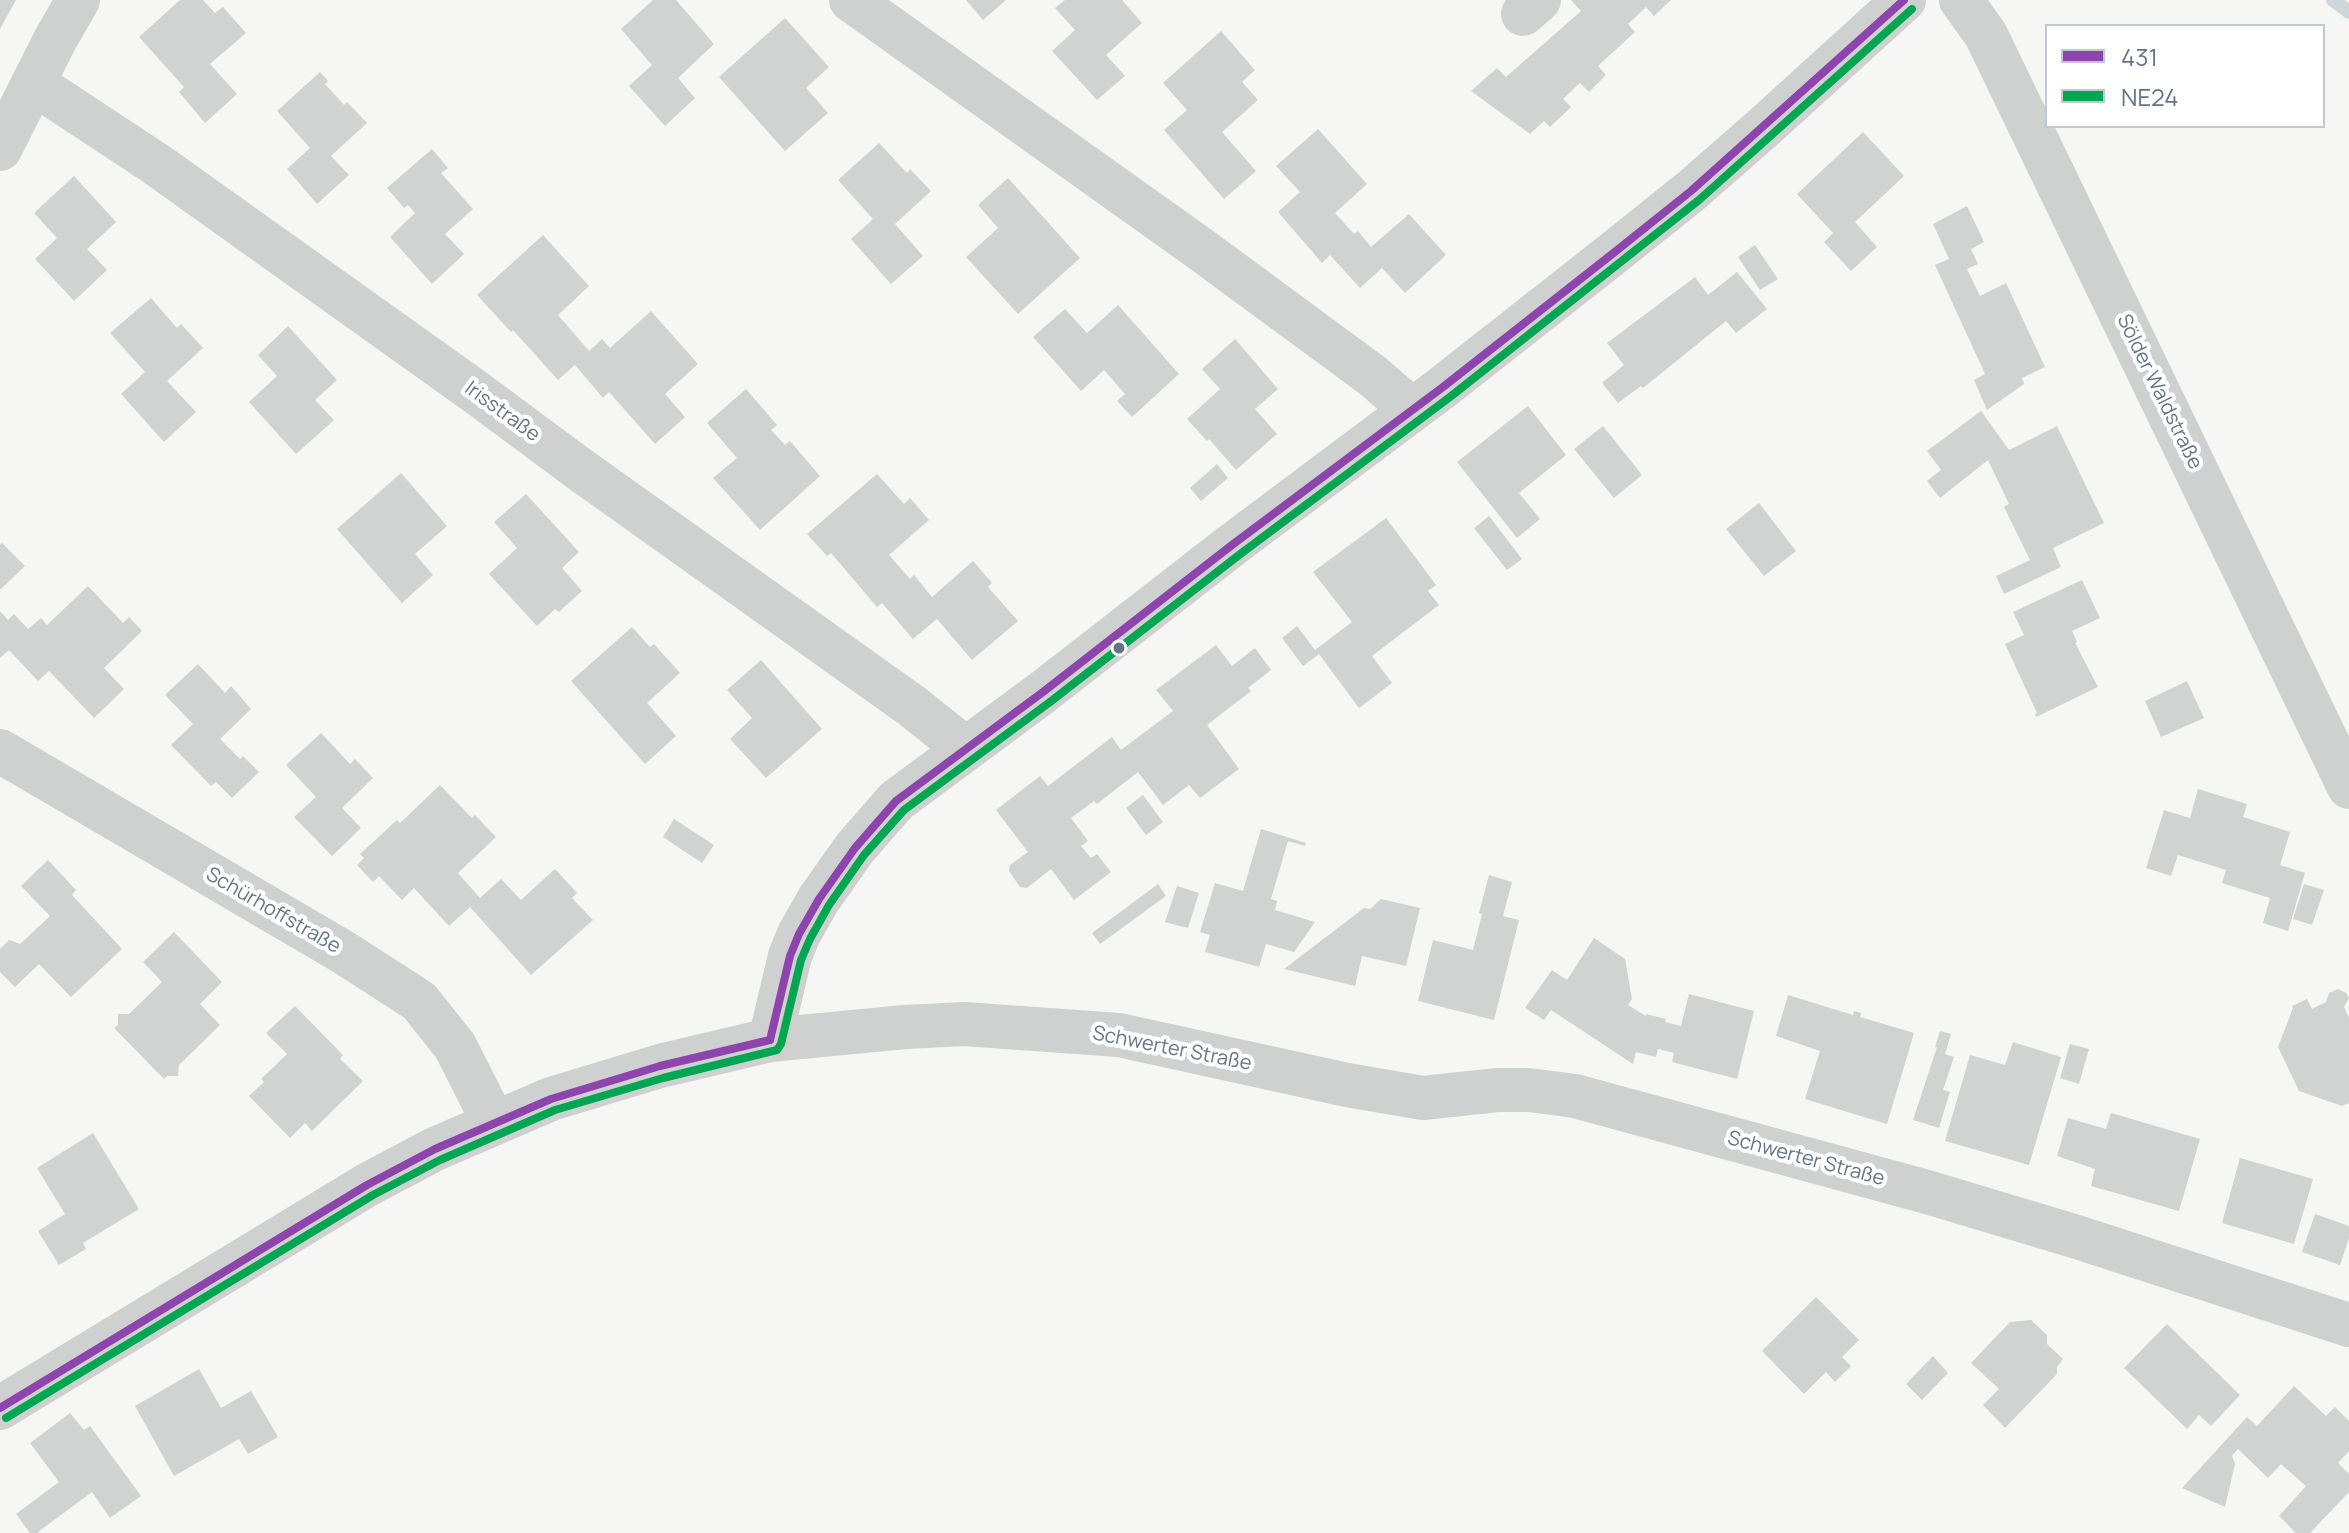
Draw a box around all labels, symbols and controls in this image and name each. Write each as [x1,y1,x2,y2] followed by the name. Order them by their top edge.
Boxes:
[2045,24,2325,128] legend
[2121,40,2158,73] text: 431
[2121,80,2178,113] text: NE24
[2111,311,2207,473] street label: Sölder Waldstraße
[460,377,544,447] street label: Irisstraße
[1111,640,1127,656] unlabelled marker
[201,863,345,959] street label: Schürhoffstraße
[1090,1022,1254,1076] street label: Schwerter Straße
[1725,1127,1887,1191] street label: Schwerter Straße

